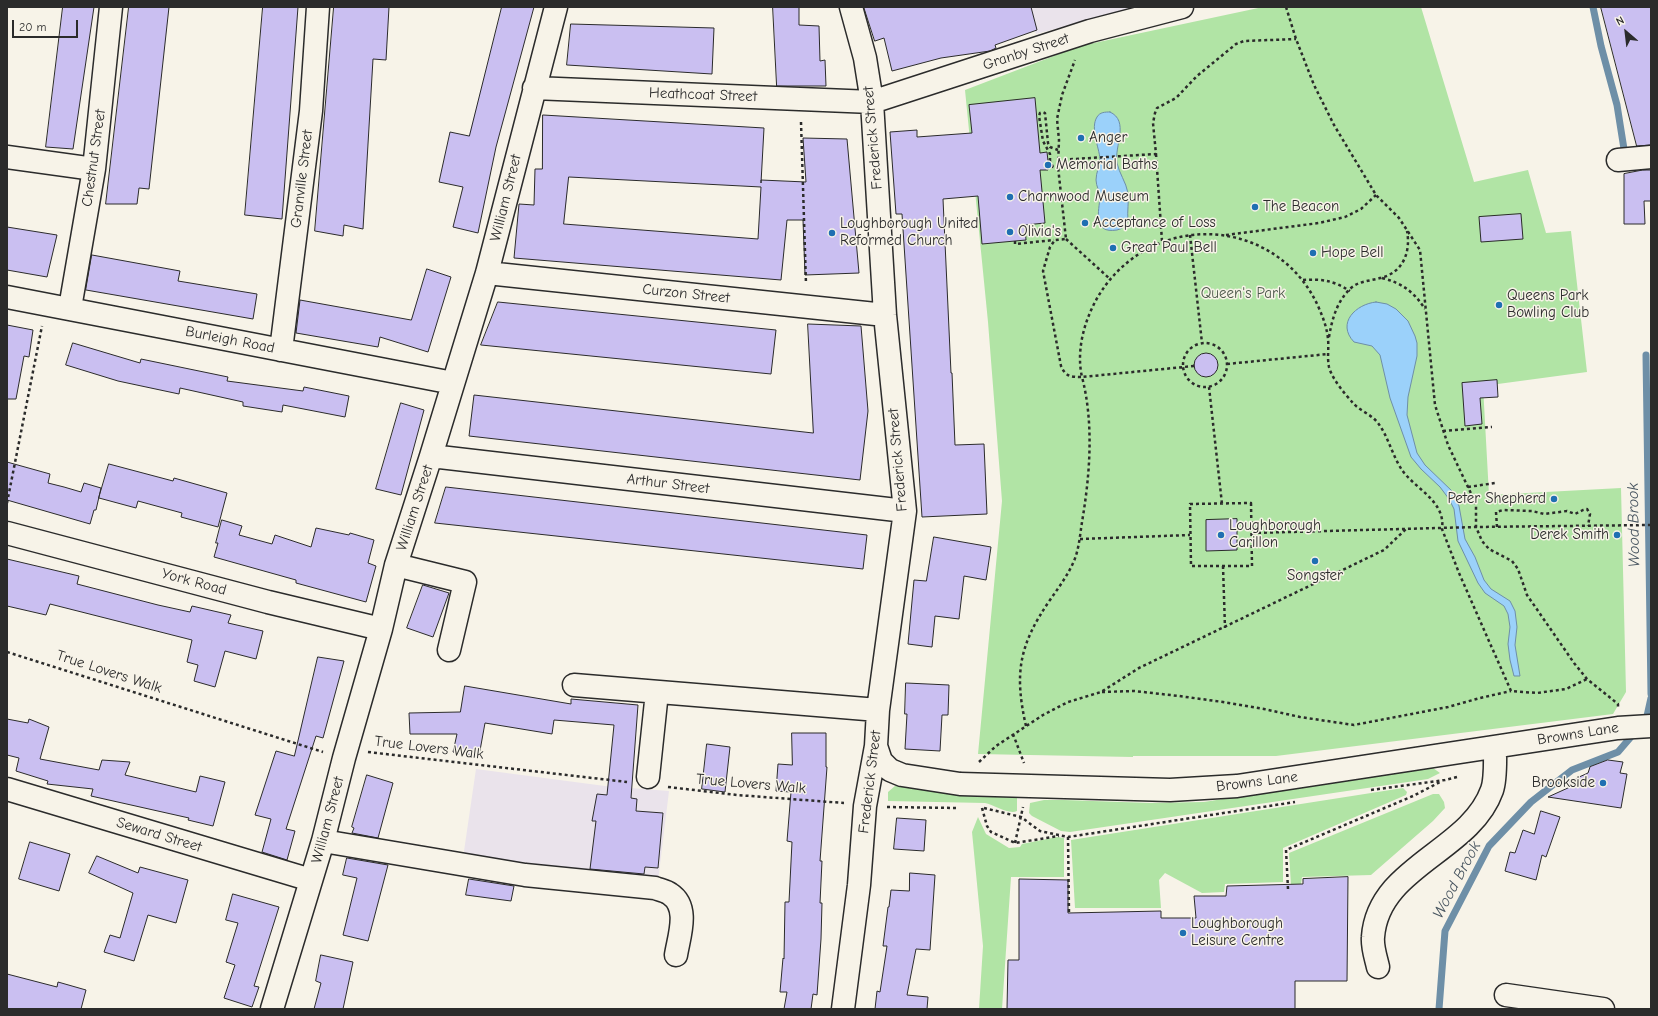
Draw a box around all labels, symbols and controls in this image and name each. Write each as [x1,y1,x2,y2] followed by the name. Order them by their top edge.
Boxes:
[14,12,80,38] scale bar
[1606,12,1646,52] north arrow
[1614,14,1626,28] text: N
[19,20,47,34] text: 20 m
[981,30,1071,74] street label: Granby Street
[649,84,757,106] street label: Heathcoat Street
[860,86,886,190] street label: Frederick Street
[78,108,110,208] street label: Chestnut Street
[287,129,317,229] street label: Granville Street
[1089,129,1127,147] place label: Anger
[1076,133,1086,143] marker: Anger
[486,153,526,243] street label: William Street
[1056,156,1157,174] place label: Memorial Baths
[1043,160,1053,170] marker: Memorial Baths
[1018,188,1149,206] place label: Charnwood Museum
[1005,192,1015,202] marker: Charnwood Museum
[1263,198,1339,216] place label: The Beacon
[1250,202,1260,212] marker: The Beacon
[1093,214,1216,232] place label: Acceptance of Loss
[840,215,978,250] place label: Loughborough United Reformed Church
[1080,218,1090,228] marker: Acceptance of Loss
[1018,223,1061,241] place label: Olivia's
[1005,227,1015,237] marker: Olivia's
[827,228,837,238] marker: Loughborough United Reformed Church
[1121,239,1217,257] place label: Great Paul Bell
[1108,243,1118,253] marker: Great Paul Bell
[1321,244,1384,262] place label: Hope Bell
[1308,248,1318,258] marker: Hope Bell
[641,280,731,308] street label: Curzon Street
[1201,285,1285,303] park label: Queen's Park
[1507,287,1589,322] place label: Queens Park Bowling Club
[1494,300,1504,310] marker: Queens Park Bowling Club
[184,323,276,357] street label: Burleigh Road
[885,408,911,512] street label: Frederick Street
[393,463,437,553] street label: William Street
[626,470,710,498] street label: Arthur Street
[1624,483,1644,567] water label: Wood Brook
[1448,490,1546,508] place label: Peter Shepherd
[1549,494,1559,504] marker: Peter Shepherd
[1229,517,1321,552] place label: Loughborough Carillon
[1530,526,1609,544] place label: Derek Smith
[1216,530,1226,540] marker: Loughborough Carillon
[1612,530,1622,540] marker: Derek Smith
[1310,556,1320,566] marker: Songster
[160,565,228,599] street label: York Road
[1287,567,1343,585] place label: Songster
[54,646,164,698] street label: True Lovers Walk
[1536,719,1620,749] street label: Browns Lane
[855,729,885,835] street label: Frederick Street
[373,732,485,764] street label: True Lovers Walk
[1215,768,1299,796] street label: Browns Lane
[695,770,807,798] street label: True Lovers Walk
[1532,774,1595,792] place label: Brookside
[308,775,348,865] street label: William Street
[1598,778,1608,788] marker: Brookside
[114,813,204,857] street label: Seward Street
[1429,838,1485,922] water label: Wood Brook
[1191,915,1284,950] place label: Loughborough Leisure Centre
[1178,928,1188,938] marker: Loughborough Leisure Centre

